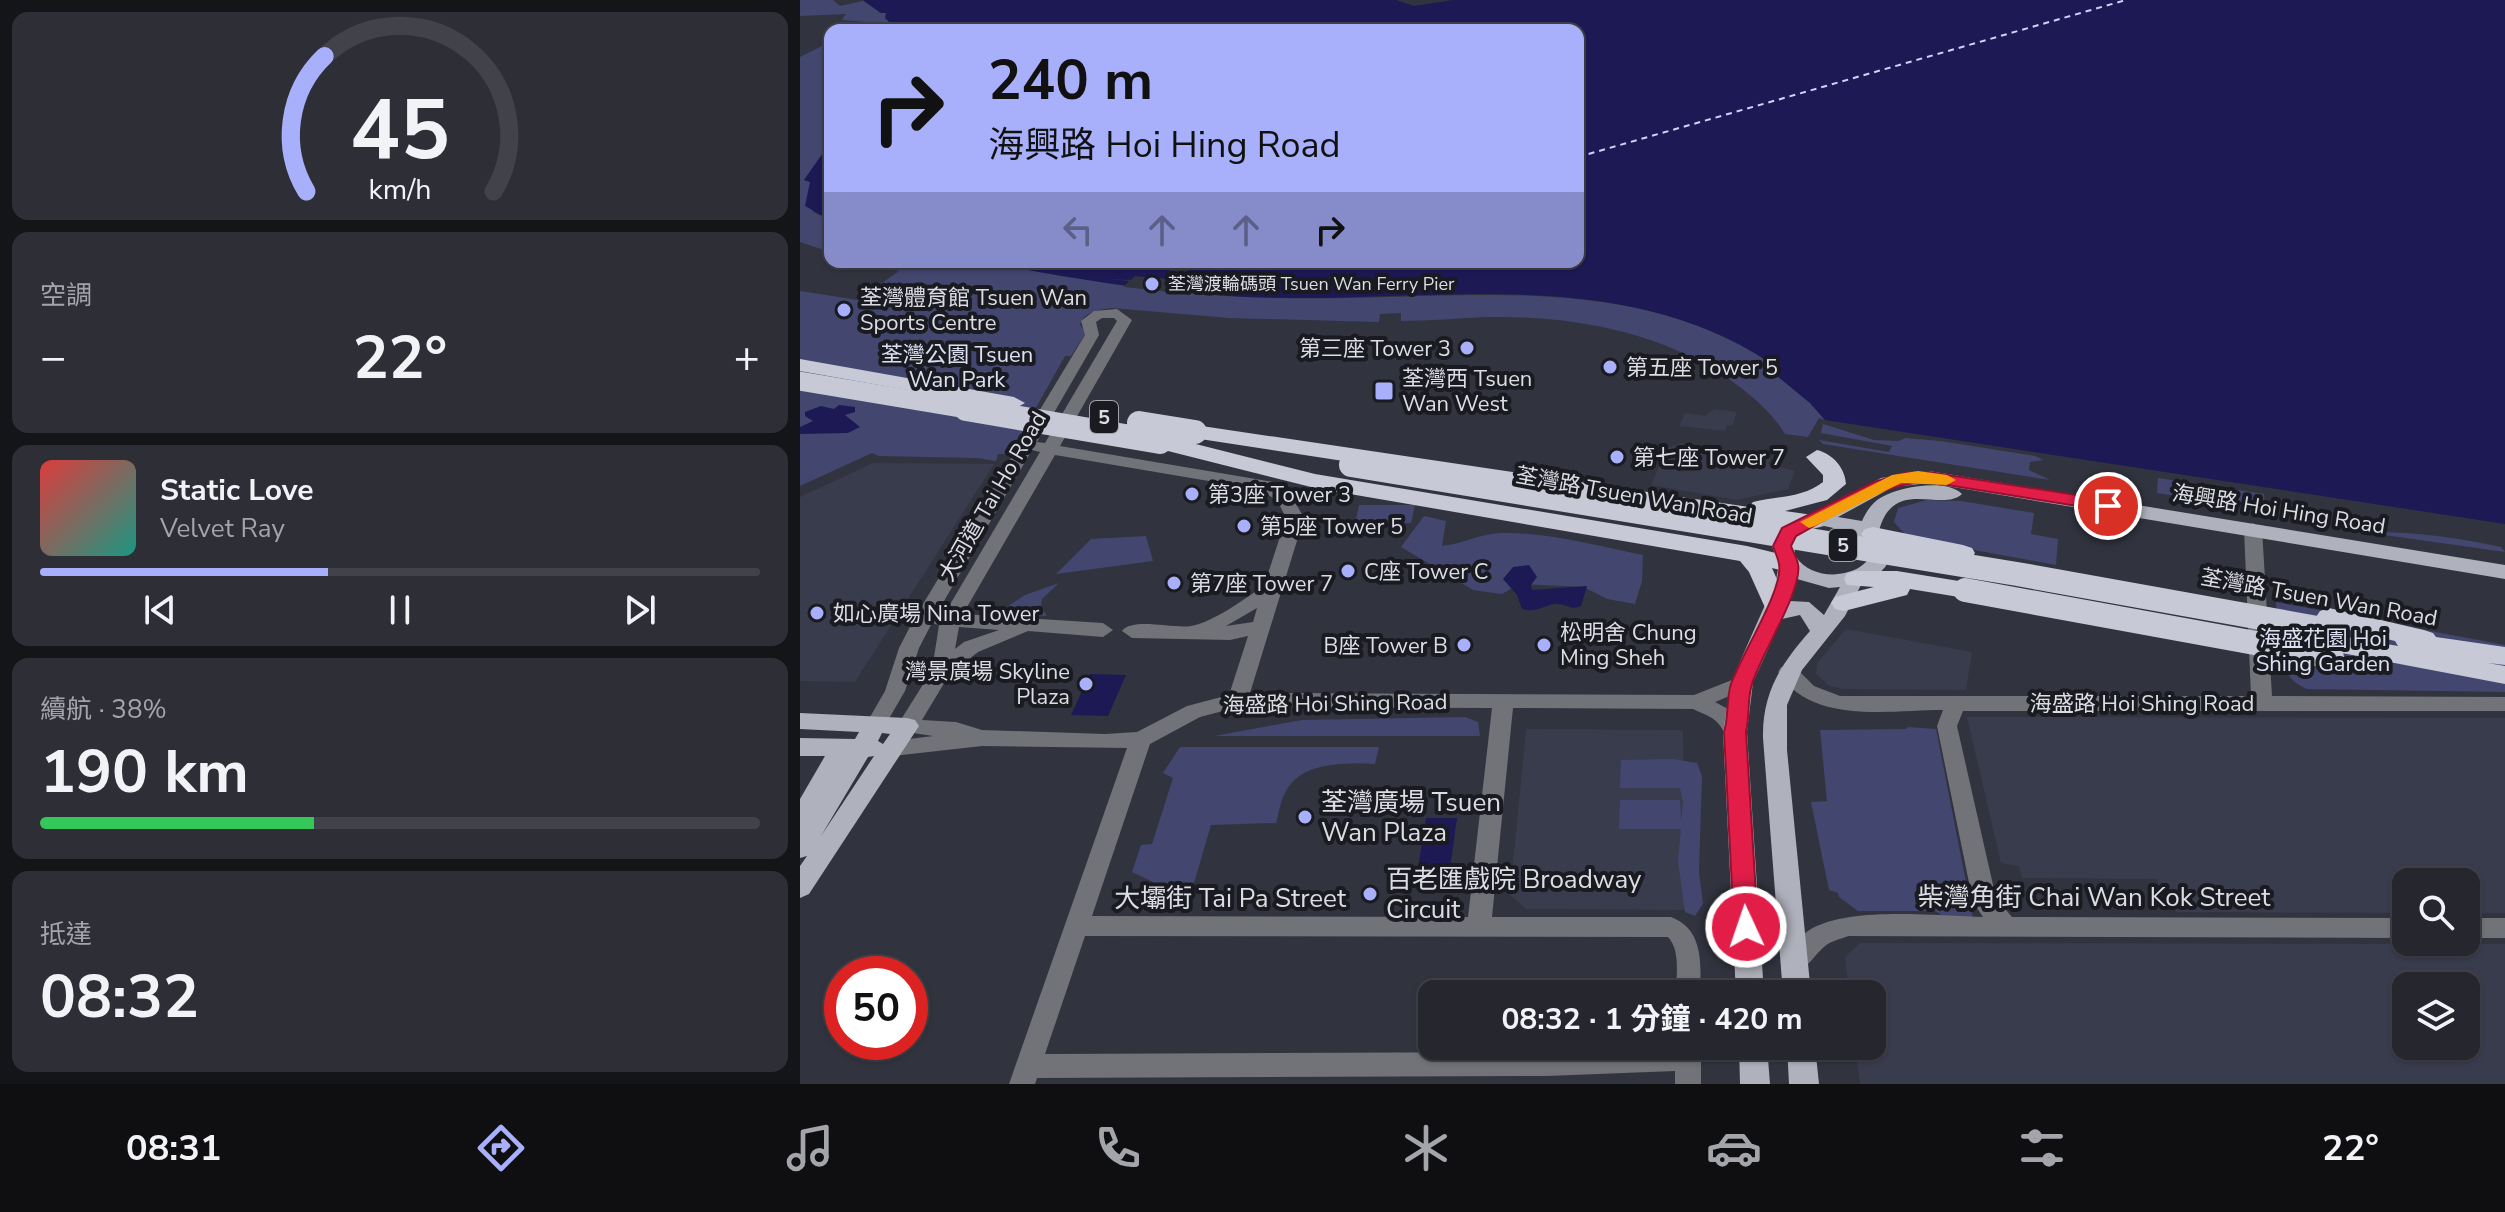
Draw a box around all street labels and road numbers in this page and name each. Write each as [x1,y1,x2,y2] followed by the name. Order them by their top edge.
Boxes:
[1090,401,1118,433] road number: 5
[932,406,1054,587] street label: 大河道 Tai Ho Road
[1513,460,1755,532] street label: 荃灣路 Tsuen Wan Road
[2170,478,2388,542] street label: 海興路 Hoi Hing Road
[1829,529,1857,561] road number: 5
[2198,562,2440,634] street label: 荃灣路 Tsuen Wan Road
[1222,687,1448,721] street label: 海盛路 Hoi Shing Road
[2030,689,2254,719] street label: 海盛路 Hoi Shing Road
[1918,880,2271,915] street label: 柴灣角街 Chai Wan Kok Street
[1114,881,1347,916] street label: 大壩街 Tai Pa Street

